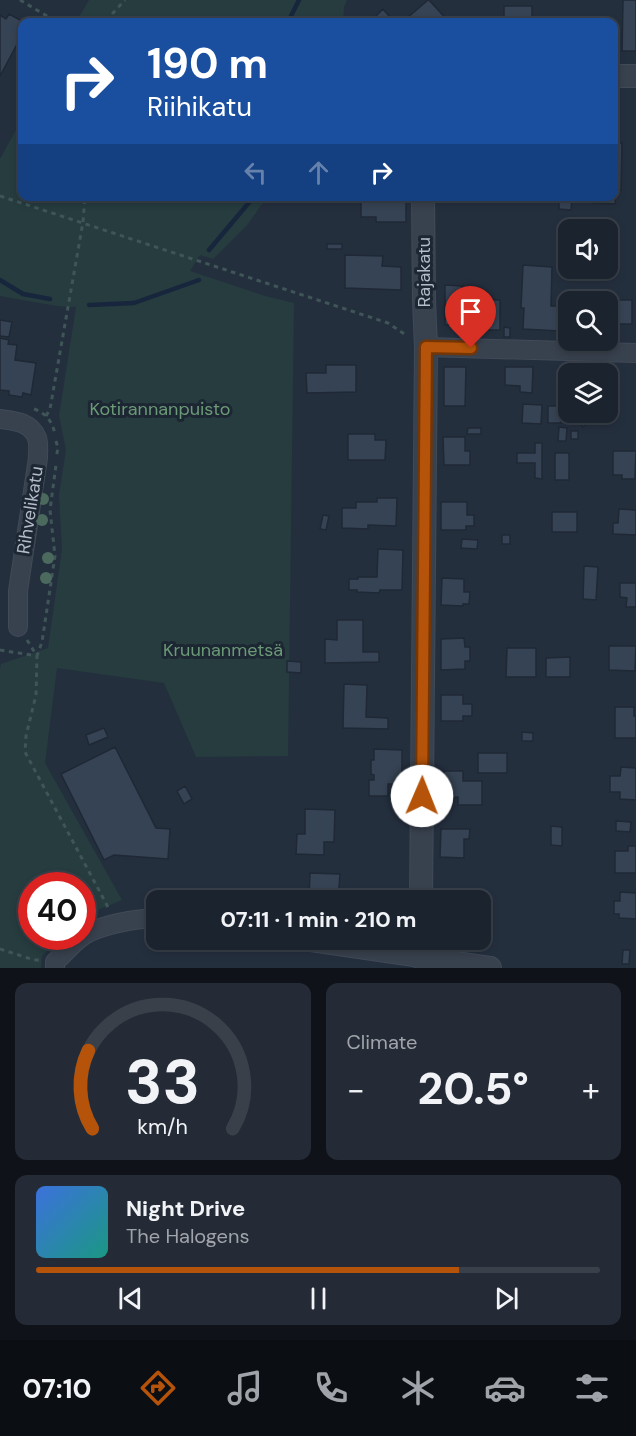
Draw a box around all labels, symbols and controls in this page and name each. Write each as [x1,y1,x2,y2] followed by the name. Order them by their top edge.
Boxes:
[147,36,268,91] text: 190 m
[48,42,126,120] icon: right
[147,89,252,124] text: Riihikatu
[239,156,272,189] icon: left
[302,156,335,189] icon: ahead
[365,156,398,189] icon: right
[558,219,618,423] map controls
[558,219,618,279] button: sound
[412,237,436,307] street label: Rajakatu
[445,286,496,348] pin
[558,291,618,351] button: search
[454,295,487,328] icon: arrive
[558,363,618,423] button: layers
[90,397,230,421] park label: Kotirannanpuisto
[11,464,49,556] street label: Rihvelikatu
[163,638,283,662] park label: Kruunanmetsä
[390,764,454,828] position arrow
[18,872,96,950] speed limit sign: 40
[220,905,417,934] text: 07:11 · 1 min · 210 m
[347,1029,417,1055] text: Climate
[125,1041,200,1122] text: 33
[418,1059,529,1118] text: 20.5°
[347,1068,365,1111] text: −
[582,1068,600,1111] text: +
[137,1113,188,1141] text: km/h
[126,1194,245,1223] text: Night Drive
[126,1223,249,1249] text: The Halogens
[114,1282,147,1315] icon: previous
[302,1282,335,1315] icon: pause
[490,1282,523,1315] icon: next
[137,1367,179,1409] icon: directions
[224,1367,266,1409] icon: music
[310,1367,352,1409] icon: phone
[397,1367,439,1409] icon: climate
[484,1367,526,1409] icon: car
[571,1367,613,1409] icon: filters
[22,1371,92,1406] text: 07:10

